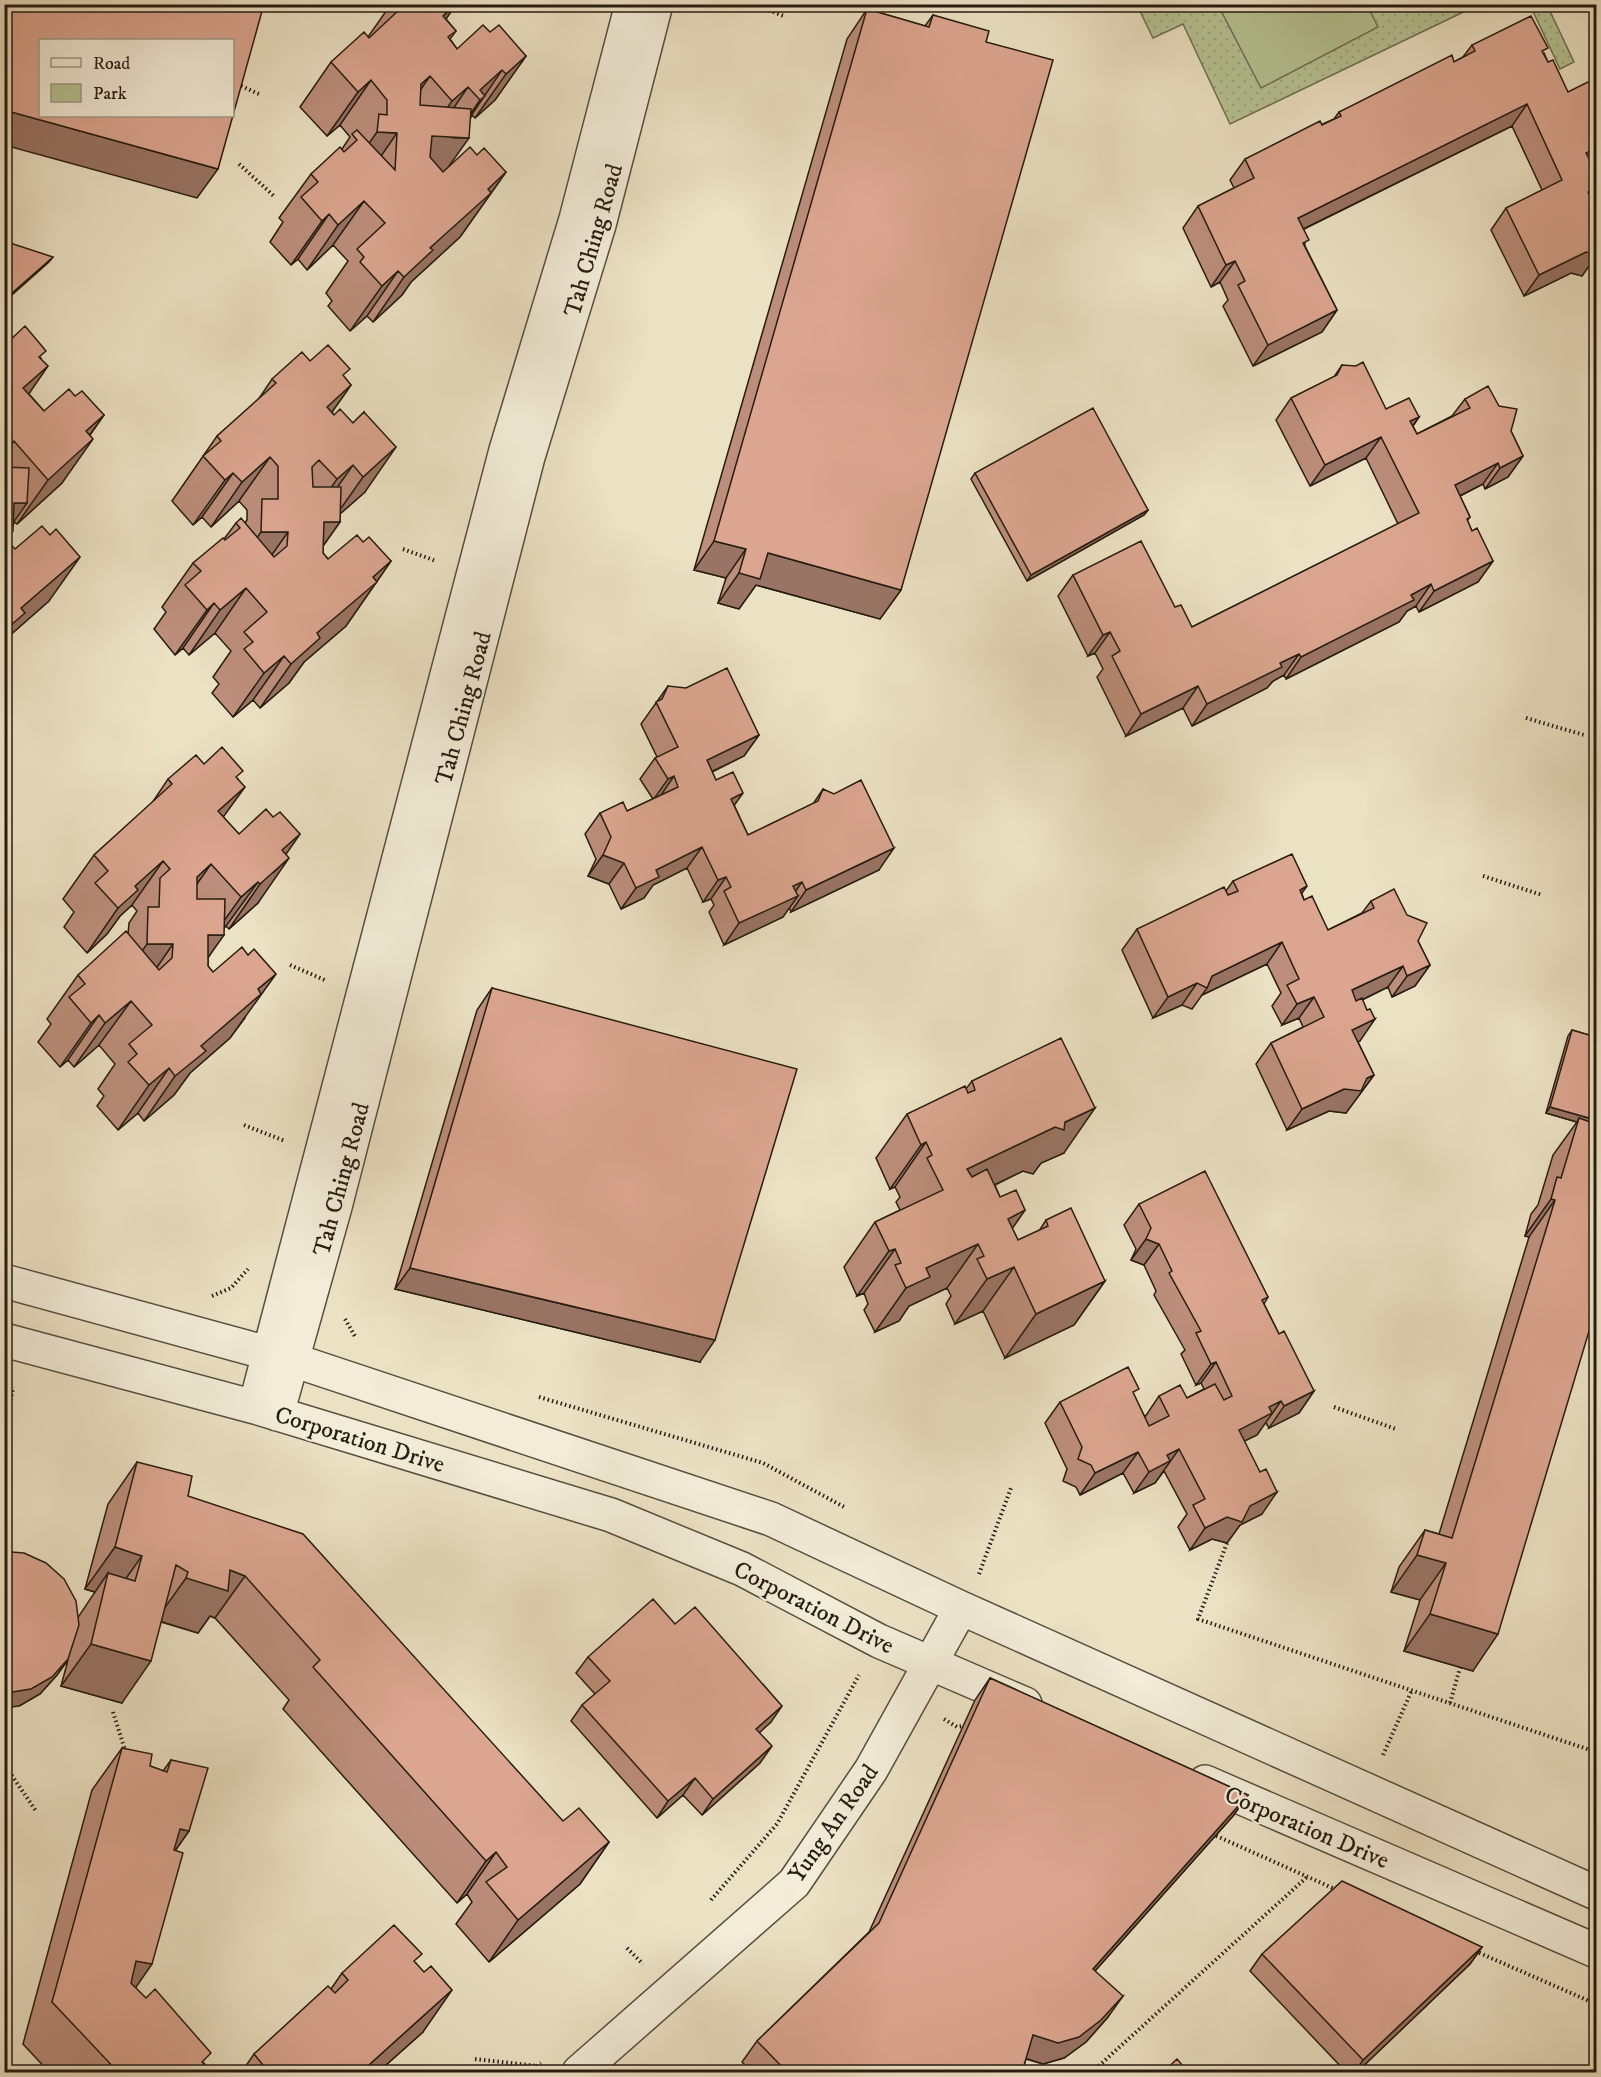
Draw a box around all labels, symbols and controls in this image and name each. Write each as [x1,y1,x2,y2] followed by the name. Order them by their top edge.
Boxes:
[39,39,234,117] legend
[93,53,130,75] text: Road
[93,83,127,105] text: Park
[558,160,630,320] street label: Tah Ching Road
[429,628,499,788] street label: Tah Ching Road
[307,1099,377,1259] street label: Tah Ching Road
[271,1400,448,1480] street label: Corporation Drive
[728,1555,899,1661] street label: Corporation Drive
[782,1759,885,1888] street label: Yung An Road
[1220,1780,1393,1876] street label: Corporation Drive

